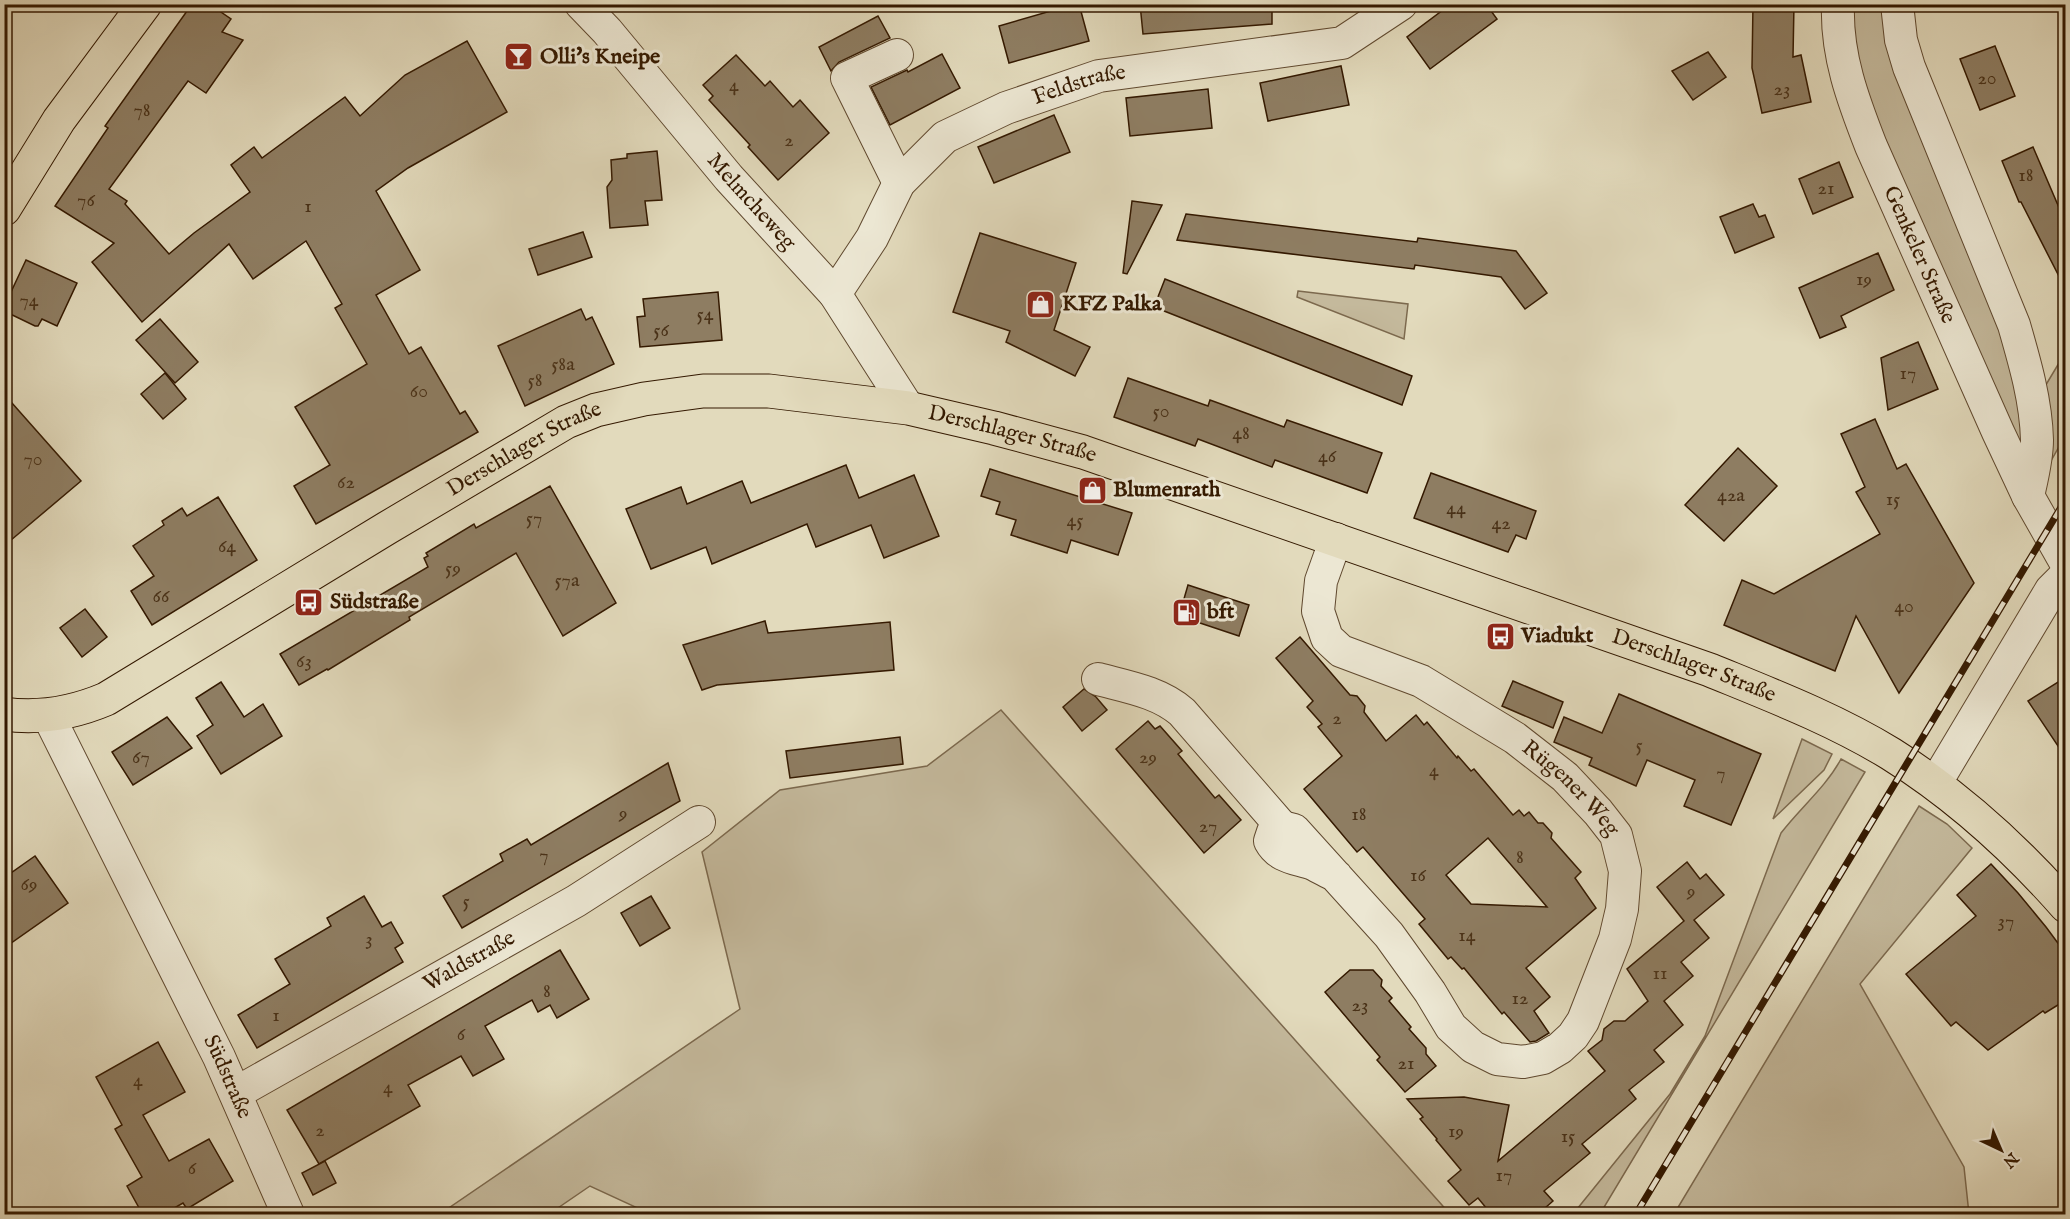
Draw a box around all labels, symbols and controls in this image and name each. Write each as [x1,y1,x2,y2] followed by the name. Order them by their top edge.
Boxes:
[503,41,535,73] bar icon: Olli's Kneipe
[540,43,660,71] place label: Olli's Kneipe
[1029,59,1127,112] street label: Feldstraße
[1977,66,1997,91] house number: 20
[729,73,739,98] house number: 4
[1774,77,1790,102] house number: 23
[133,98,151,123] house number: 78
[784,128,794,153] house number: 2
[700,147,803,257] street label: Melmcheweg
[2018,163,2034,188] house number: 18
[1818,176,1834,201] house number: 21
[1877,182,1962,328] street label: Genkeler Straße
[77,188,95,213] house number: 76
[304,194,312,219] house number: 1
[1856,267,1872,292] house number: 19
[19,288,39,313] house number: 74
[1025,288,1057,320] shop icon: KFZ Palka
[1062,290,1162,318] place label: KFZ Palka
[697,302,714,327] house number: 54
[653,318,669,343] house number: 56
[551,352,575,377] house number: 58a
[1900,361,1916,386] house number: 17
[527,368,543,393] house number: 58
[410,379,428,404] house number: 60
[442,395,606,503] street label: Derschlager Straße
[925,399,1100,470] street label: Derschlager Straße
[1153,399,1170,424] house number: 50
[1232,421,1250,446] house number: 48
[1318,444,1337,469] house number: 46
[23,447,43,472] house number: 70
[337,470,355,495] house number: 62
[1076,474,1108,506] shop icon: Blumenrath
[1113,476,1221,504] place label: Blumenrath
[1717,483,1745,508] house number: 42a
[1886,487,1900,512] house number: 15
[1446,496,1466,521] house number: 44
[526,506,542,531] house number: 57
[1067,508,1083,533] house number: 45
[1491,511,1511,536] house number: 42
[218,534,236,559] house number: 64
[445,556,461,581] house number: 59
[554,568,580,593] house number: 57a
[153,584,170,609] house number: 66
[293,586,325,618] bus stop icon: Südstraße
[330,588,419,616] place label: Südstraße
[1894,594,1914,619] house number: 40
[1170,596,1202,628] fuel station icon: bft
[1206,598,1235,626] place label: bft
[1484,620,1516,652] bus stop icon: Viadukt
[1520,622,1594,650] place label: Viadukt
[1608,623,1780,709] street label: Derschlager Straße
[296,649,312,674] house number: 63
[1332,706,1342,731] house number: 2
[1635,733,1643,758] house number: 5
[1516,734,1626,843] street label: Rügener Weg
[132,745,150,770] house number: 67
[1139,745,1157,770] house number: 29
[1429,758,1439,783] house number: 4
[1716,761,1726,786] house number: 7
[618,801,627,826] house number: 9
[1351,802,1367,827] house number: 18
[1199,814,1217,839] house number: 27
[539,843,549,868] house number: 7
[1516,845,1524,870] house number: 8
[1410,863,1427,888] house number: 16
[20,872,38,897] house number: 69
[1686,879,1695,904] house number: 9
[462,889,470,914] house number: 5
[1998,909,2014,934] house number: 37
[1458,923,1476,948] house number: 14
[418,924,520,998] street label: Waldstraße
[365,927,373,952] house number: 3
[1653,961,1667,986] house number: 11
[543,979,551,1004] house number: 8
[1512,986,1528,1011] house number: 12
[1352,993,1368,1018] house number: 23
[272,1003,280,1028] house number: 1
[457,1022,466,1047] house number: 6
[196,1030,258,1123] street label: Südstraße
[1398,1051,1414,1076] house number: 21
[133,1068,143,1093] house number: 4
[383,1075,393,1100] house number: 4
[315,1118,325,1143] house number: 2
[1448,1119,1464,1144] house number: 19
[1971,1120,2031,1180] north arrow
[1561,1124,1575,1149] house number: 15
[1998,1147,2023,1171] text: N
[188,1156,197,1181] house number: 6
[1496,1163,1512,1188] house number: 17

